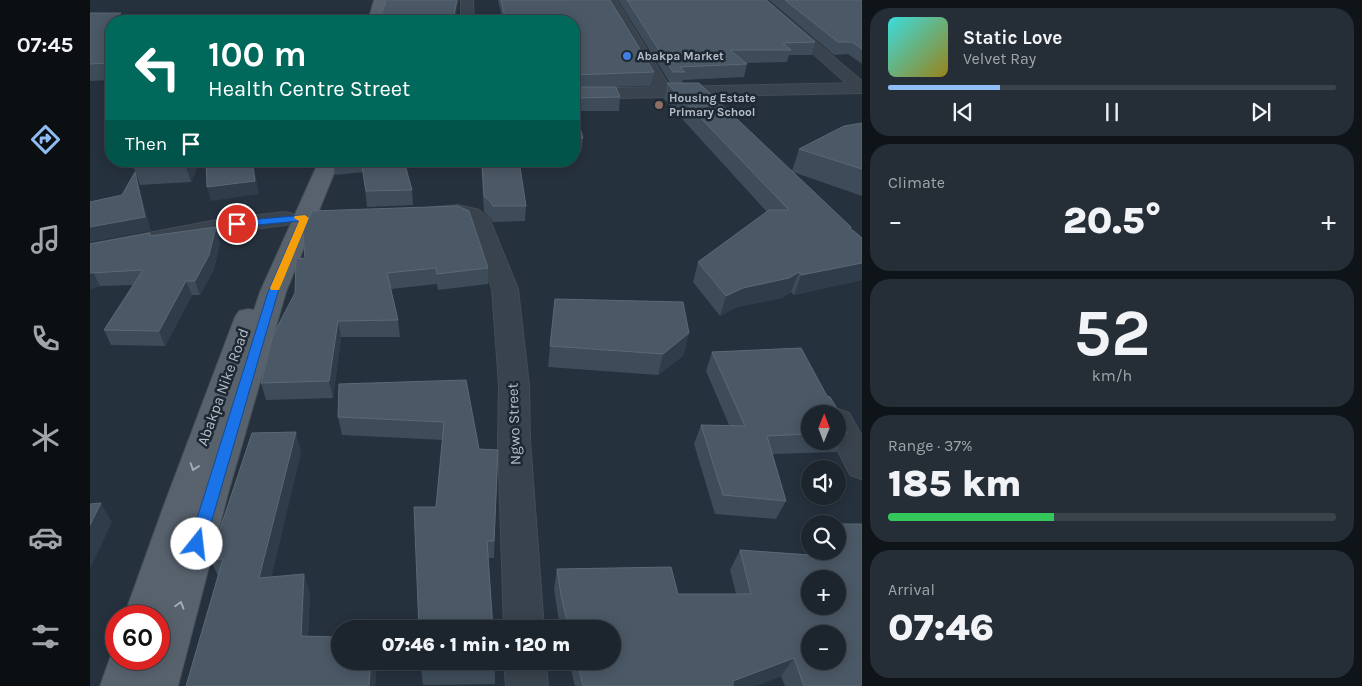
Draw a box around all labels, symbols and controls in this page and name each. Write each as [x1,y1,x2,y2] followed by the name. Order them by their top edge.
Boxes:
[963,27,1062,49] text: Static Love
[17,32,73,58] text: 07:45
[208,34,307,75] text: 100 m
[125,35,190,100] icon: left
[637,49,724,63] place label: Abakpa Market
[963,49,1036,68] text: Velvet Ray
[621,50,633,62] marker: Abakpa Market
[208,76,410,102] text: Health Centre Street
[669,91,756,119] place label: Housing Estate Primary School
[949,98,977,126] icon: previous
[1098,98,1126,126] icon: pause
[1247,98,1275,126] icon: next
[653,99,665,111] marker: Housing Estate Primary School
[28,122,63,157] icon: directions
[177,130,205,158] icon: arrive
[125,133,167,155] text: Then
[888,173,945,192] text: Climate
[1063,198,1161,243] text: 20.5°
[216,203,258,245] pin
[888,204,903,237] text: −
[1321,204,1336,237] text: +
[223,210,251,238] icon: arrive
[28,222,63,257] icon: music
[1073,295,1151,371] text: 52
[28,321,63,356] icon: phone
[193,326,253,448] street label: Abakpa Nike Road
[1092,366,1132,385] text: km/h
[504,382,524,466] street label: Ngwo Street
[801,405,846,450] north arrow
[801,405,846,670] map controls
[28,420,63,455] icon: climate
[888,436,973,455] text: Range · 37%
[801,460,846,505] button: sound
[888,461,1022,506] text: 185 km
[189,463,199,471] one-way arrow
[801,515,846,560] button: search
[170,517,222,569] position arrow
[28,520,63,555] icon: car
[801,570,846,615] button: +
[888,580,935,599] text: Arrival
[174,601,185,610] one-way arrow
[105,605,170,670] speed limit sign: 60
[888,605,994,650] text: 07:46
[28,619,63,654] icon: filters
[801,625,846,670] button: −
[382,634,570,656] text: 07:46 · 1 min · 120 m

